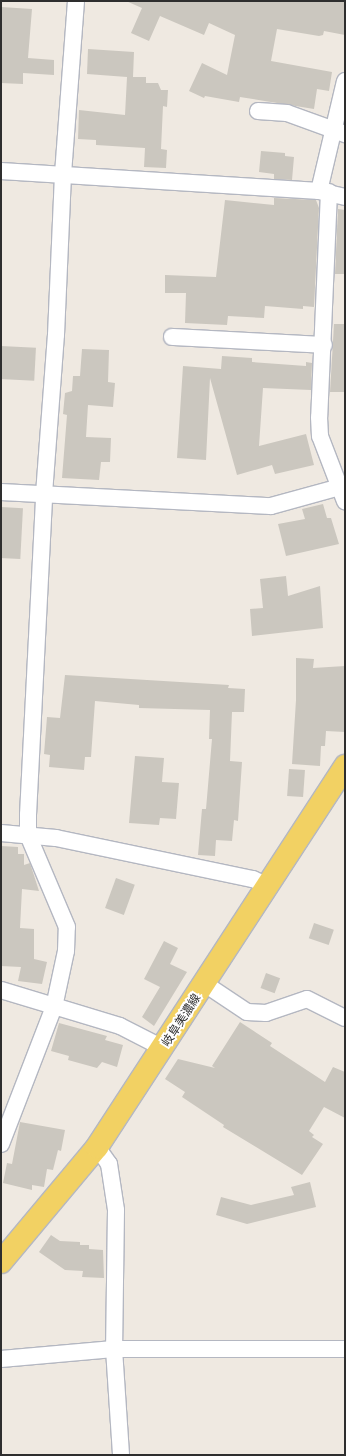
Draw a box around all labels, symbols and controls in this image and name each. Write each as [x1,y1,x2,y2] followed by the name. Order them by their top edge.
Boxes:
[159,991,203,1049] street label: 岐阜美濃線

